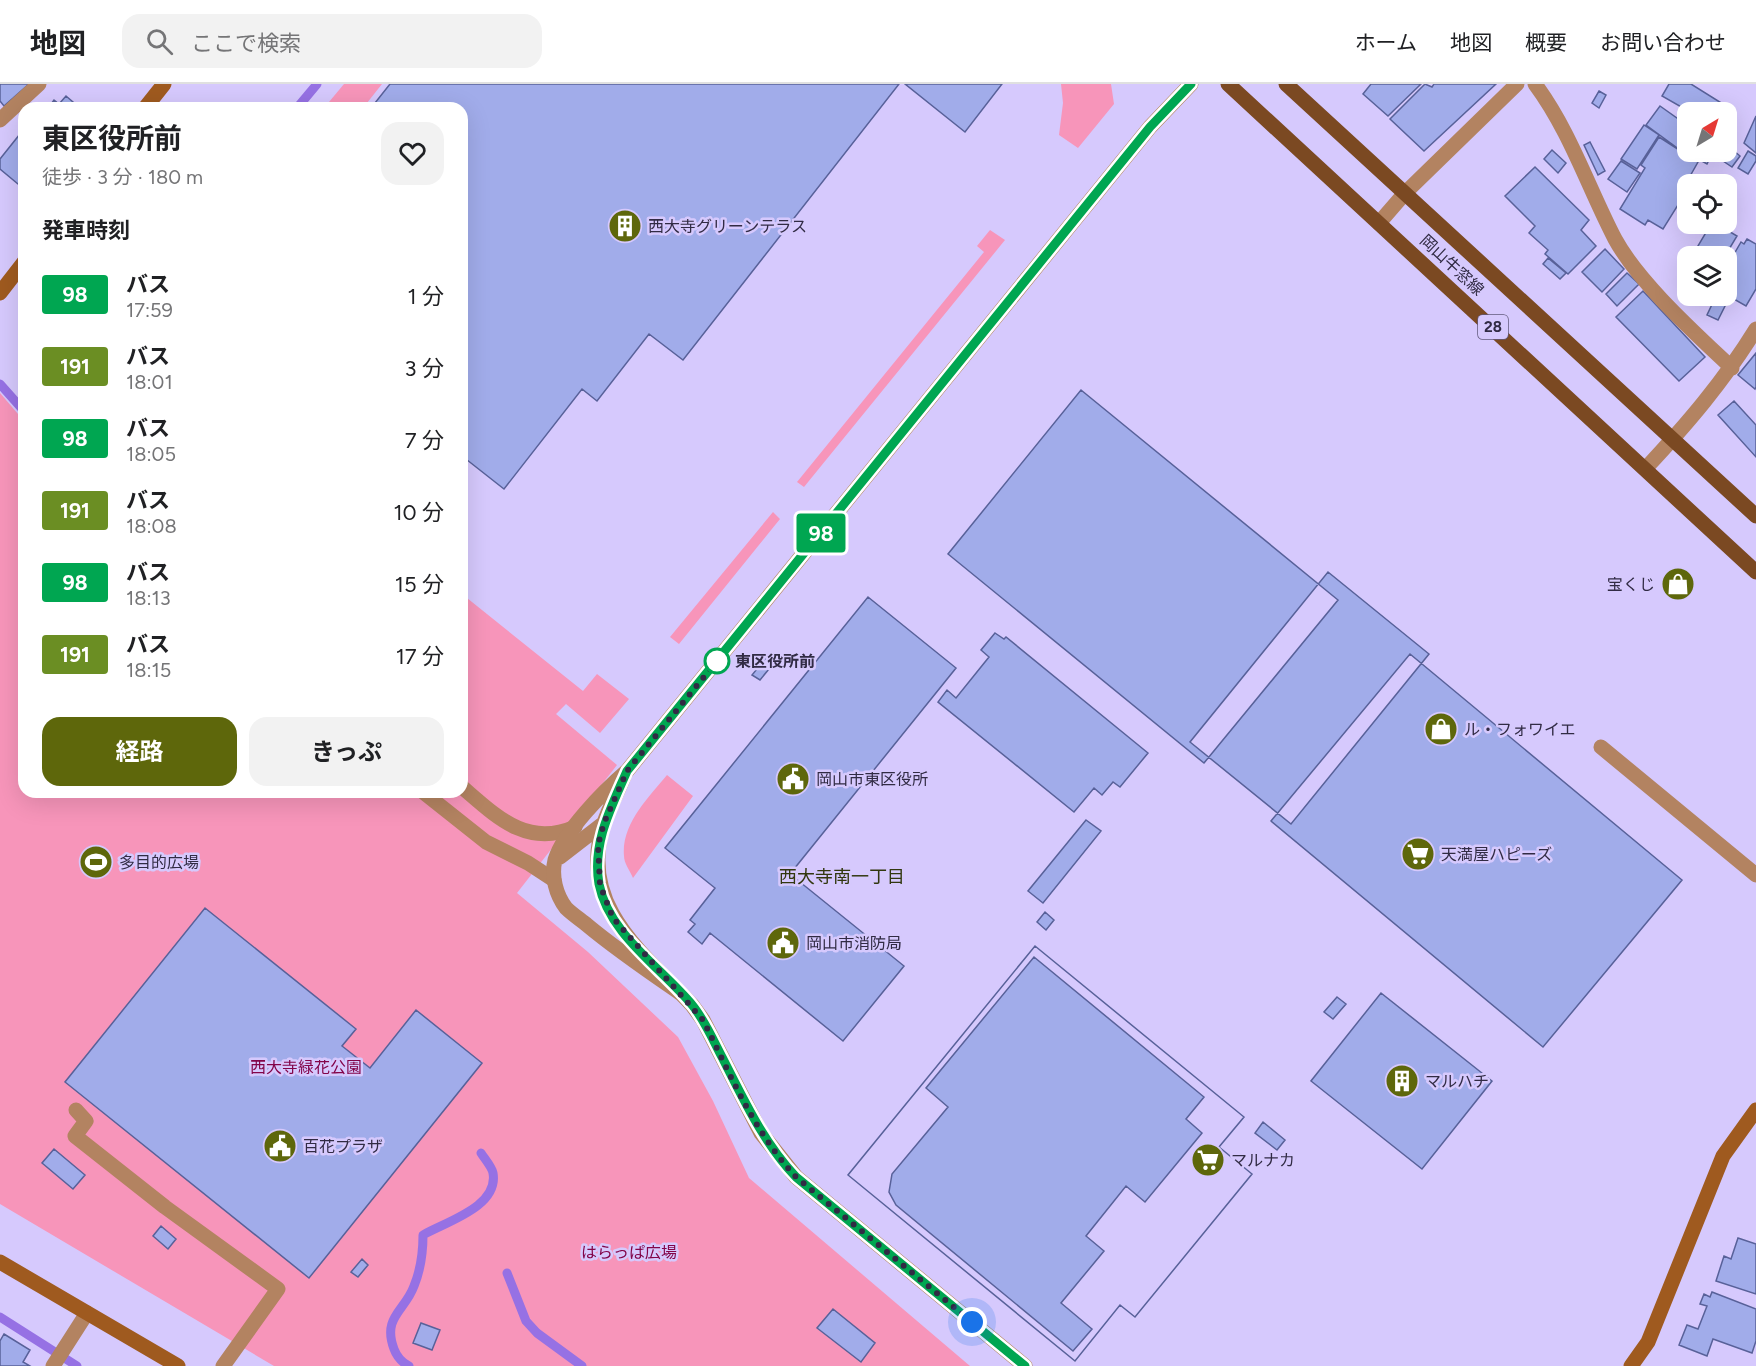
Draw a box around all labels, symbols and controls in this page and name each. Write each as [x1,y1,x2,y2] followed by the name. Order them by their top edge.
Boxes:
[122,14,542,68] search box
[143,25,176,58] icon: search
[30,26,86,60] text: 地図
[191,30,301,57] text: ここで検索
[1355,30,1417,55] text: ホーム
[1450,30,1492,55] text: 地図
[1525,30,1567,55] text: 概要
[1600,30,1726,55] text: お問い合わせ
[1677,102,1737,162] north arrow
[1677,102,1737,306] map controls
[42,121,182,155] text: 東区役所前
[381,122,444,185] button: heart
[42,165,203,189] text: 徒歩 · 3 分 · 180 m
[1677,174,1737,234] button: locate
[607,208,643,244] building icon: 西大寺グリーンテラス
[42,217,130,244] text: 発車時刻
[648,217,807,236] place label: 西大寺グリーンテラス
[1416,231,1488,299] street label: 岡山牛窓線
[1677,246,1737,306] button: layers
[126,271,170,298] text: バス
[62,282,88,307] text: 98
[407,283,444,310] text: 1 分
[126,298,173,322] text: 17:59
[1478,315,1508,339] road number: 28
[126,343,170,370] text: バス
[60,354,90,379] text: 191
[405,355,444,382] text: 3 分
[126,370,173,394] text: 18:01
[126,415,170,442] text: バス
[62,426,88,451] text: 98
[405,427,444,454] text: 7 分
[126,442,176,466] text: 18:05
[126,487,170,514] text: バス
[60,498,90,523] text: 191
[393,499,444,526] text: 10 分
[126,514,177,538] text: 18:08
[794,514,848,552] line badge: 98
[808,521,834,546] text: 98
[126,559,170,586] text: バス
[1660,566,1696,602] shop icon: 宝くじ
[62,570,88,595] text: 98
[395,571,444,598] text: 15 分
[1607,575,1655,594] place label: 宝くじ
[126,586,171,610] text: 18:13
[126,631,170,658] text: バス
[60,642,90,667] text: 191
[396,643,444,670] text: 17 分
[704,648,730,674] marker: 東区役所前
[735,652,815,671] place label: 東区役所前
[126,658,171,682] text: 18:15
[1423,711,1459,747] shop icon: ル・フォワイエ
[42,717,237,786] button: 経路
[249,717,444,786] button: きっぷ
[1464,720,1576,739] place label: ル・フォワイエ
[775,761,811,797] public building icon: 岡山市東区役所
[816,770,928,789] place label: 岡山市東区役所
[1400,836,1436,872] supermarket icon: 天満屋ハピーズ
[78,844,114,880] sports icon: 多目的広場
[1441,845,1552,864] place label: 天満屋ハピーズ
[119,853,199,872] place label: 多目的広場
[779,866,905,888] district label: 西大寺南一丁目
[765,925,801,961] public building icon: 岡山市消防局
[806,934,902,953] place label: 岡山市消防局
[250,1058,362,1077] park label: 西大寺緑花公園
[1384,1063,1420,1099] building icon: マルハチ
[1425,1072,1489,1091] place label: マルハチ
[262,1128,298,1164] public building icon: 百花プラザ
[303,1137,383,1156] place label: 百花プラザ
[1190,1142,1226,1178] supermarket icon: マルナカ
[1231,1151,1295,1170] place label: マルナカ
[581,1243,677,1262] park label: はらっぱ広場
[957,1307,987,1337] your location

